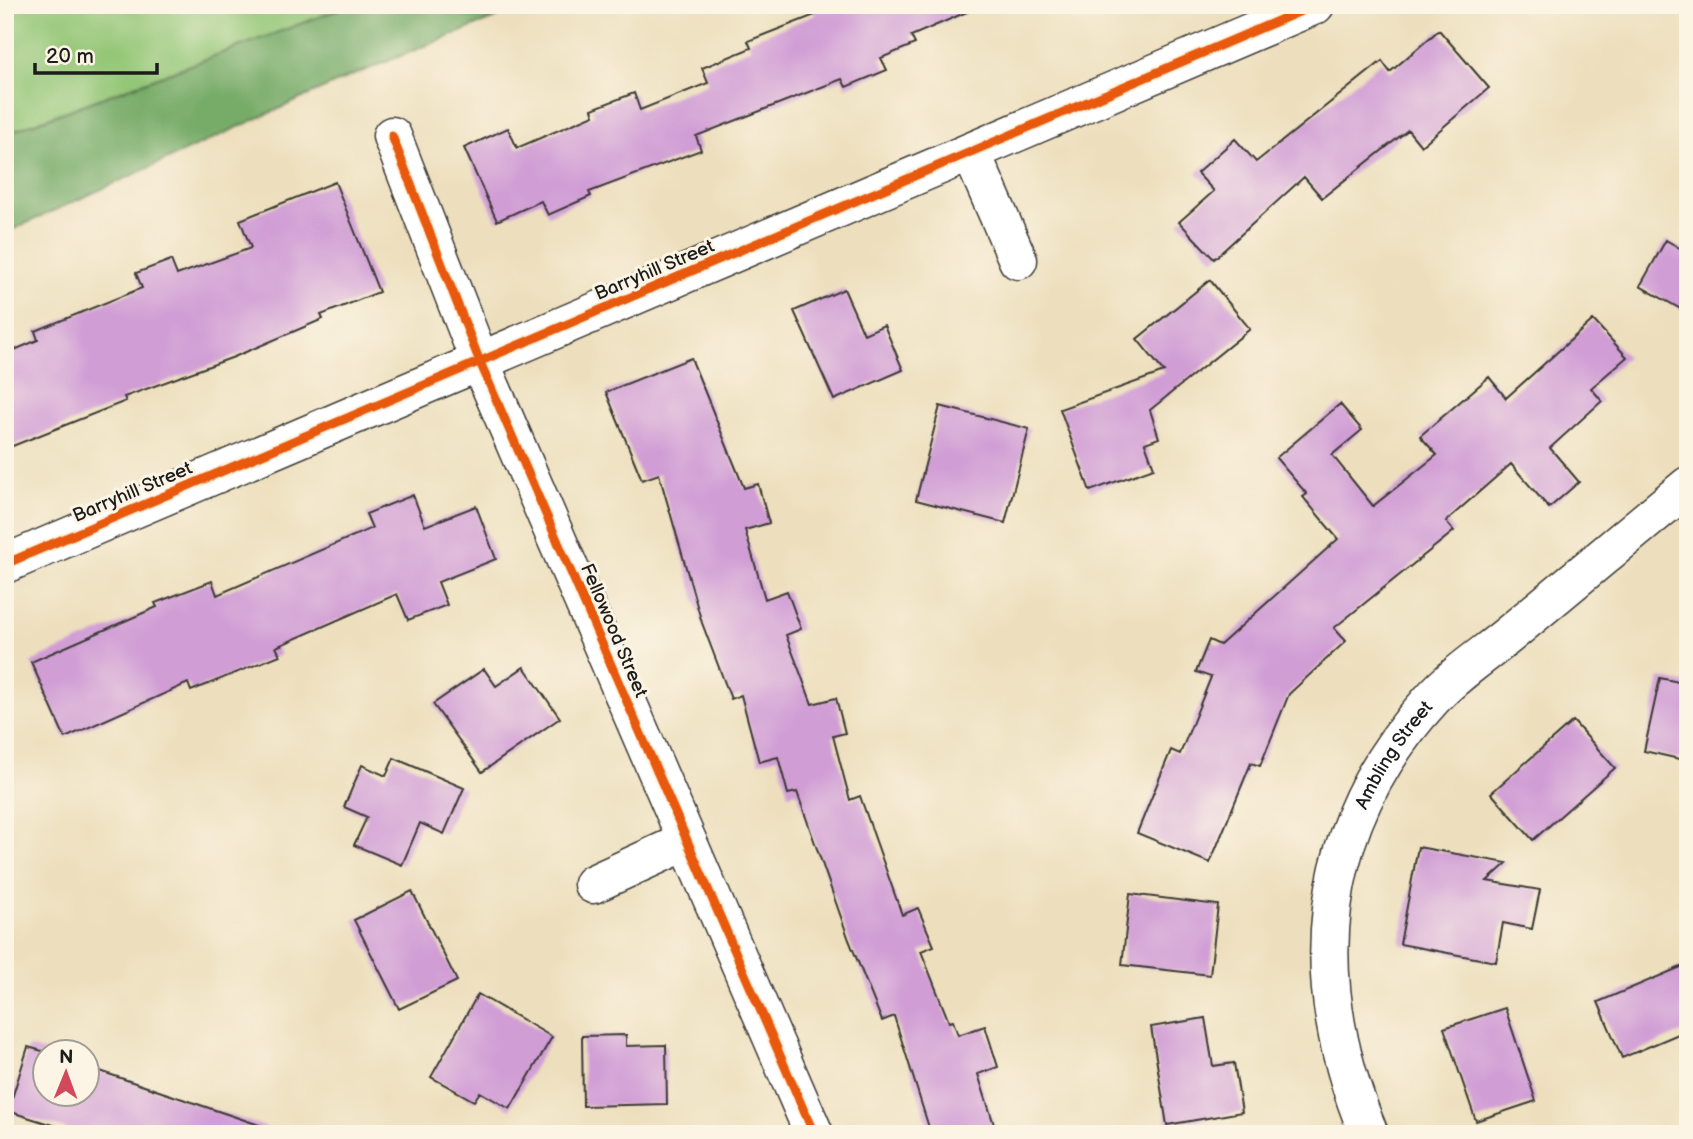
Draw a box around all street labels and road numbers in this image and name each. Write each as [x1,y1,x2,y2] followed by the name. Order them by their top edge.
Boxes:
[591,235,718,306] street label: Barryhill Street
[69,457,196,528] street label: Barryhill Street
[575,560,652,701] street label: Fellowood Street
[1351,696,1438,813] street label: Ambling Street

